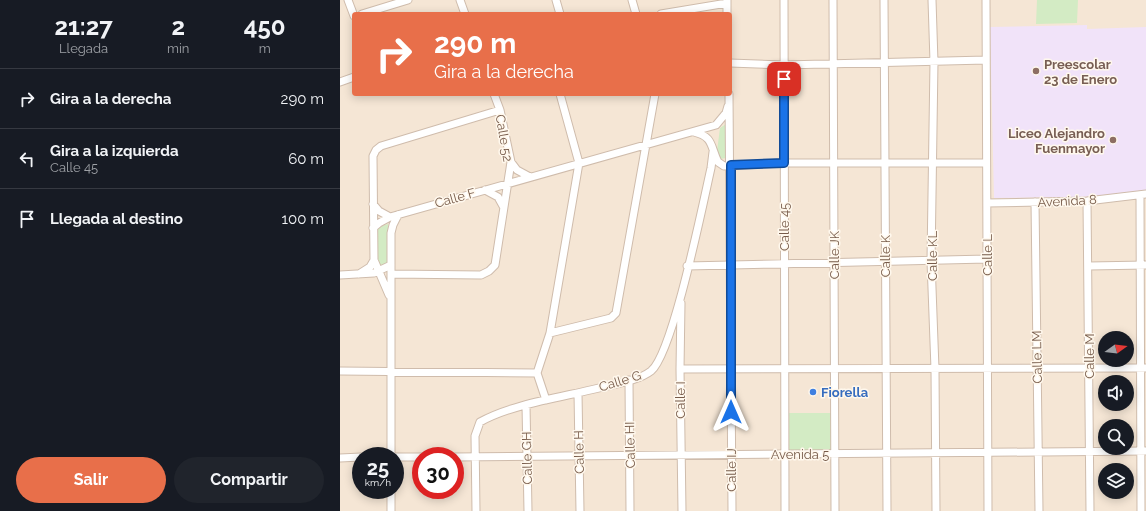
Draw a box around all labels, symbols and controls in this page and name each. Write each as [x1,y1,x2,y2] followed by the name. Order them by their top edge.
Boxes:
[54,12,113,41] text: 21:27
[171,12,185,41] text: 2
[244,12,286,41] text: 450
[434,27,516,60] text: 290 m
[368,28,420,80] icon: right
[59,41,108,56] text: Llegada
[167,41,189,56] text: min
[259,41,271,56] text: m
[1044,57,1117,87] place label: Preescolar 23 de Enero
[434,61,574,82] text: Gira a la derecha
[767,62,801,96] pin
[1031,66,1041,76] marker: Preescolar 23 de Enero
[773,68,795,90] icon: arrive
[16,88,38,110] icon: right
[50,90,171,108] text: Gira a la derecha
[281,90,324,108] text: 290 m
[492,113,516,163] street label: Calle 52
[1008,126,1105,156] place label: Liceo Alejandro Fuenmayor
[1108,135,1118,145] marker: Liceo Alejandro Fuenmayor
[50,142,179,160] text: Gira a la izquierda
[16,148,38,170] icon: left
[288,150,324,168] text: 60 m
[50,160,98,175] text: Calle 45
[433,185,477,211] street label: Calle F
[1037,192,1097,210] street label: Avenida 8
[777,203,792,251] street label: Calle 45
[16,208,38,230] icon: arrive
[50,210,183,228] text: Llegada al destino
[282,210,324,228] text: 100 m
[827,230,842,279] street label: Calle JK
[925,231,940,281] street label: Calle KL
[878,234,893,277] street label: Calle K
[980,234,995,276] street label: Calle L
[1029,330,1045,384] street label: Calle LM
[1098,331,1134,367] north arrow
[1098,331,1134,499] map controls
[1082,333,1097,379] street label: Calle M
[597,367,643,395] street label: Calle G
[1098,375,1134,411] button: sound
[673,381,688,419] street label: Calle I
[821,385,869,400] place label: Fiorella
[808,387,818,397] marker: Fiorella
[710,391,752,433] position arrow
[1098,419,1134,455] button: search
[622,421,638,469] street label: Calle HI
[571,430,587,474] street label: Calle H
[519,431,535,485] street label: Calle GH
[412,447,464,499] speed limit sign: 30
[771,447,829,462] street label: Avenida 5
[724,448,739,492] street label: Calle IJ
[367,456,389,480] text: 25
[16,457,166,503] button: Salir
[174,457,324,503] button: Compartir
[1098,463,1134,499] button: layers
[365,477,391,488] text: km/h

